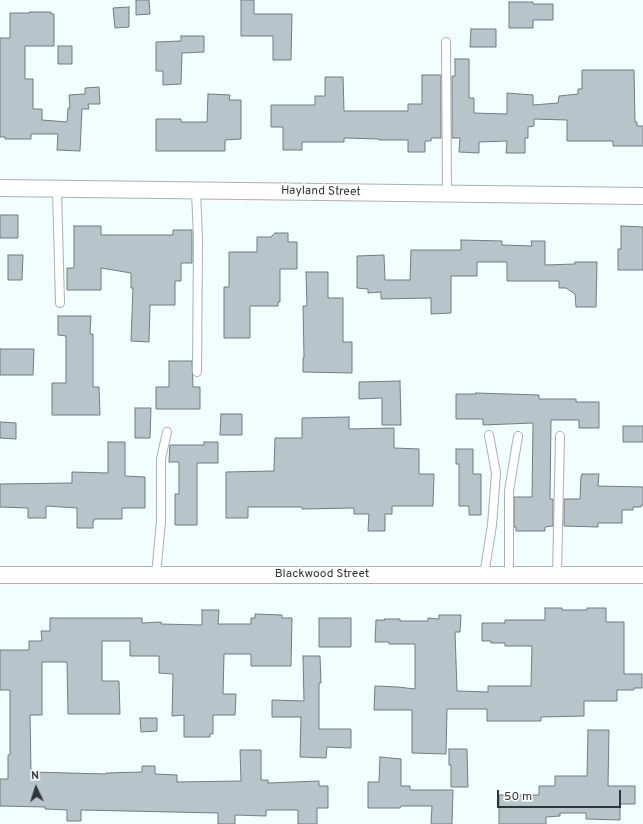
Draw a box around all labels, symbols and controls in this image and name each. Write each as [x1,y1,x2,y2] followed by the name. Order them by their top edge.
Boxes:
[281,184,361,200] street label: Hayland Street
[275,568,369,582] street label: Blackwood Street
[16,768,56,808] north arrow
[31,769,40,783] text: N
[499,782,623,808] scale bar
[504,789,532,805] text: 50 m

